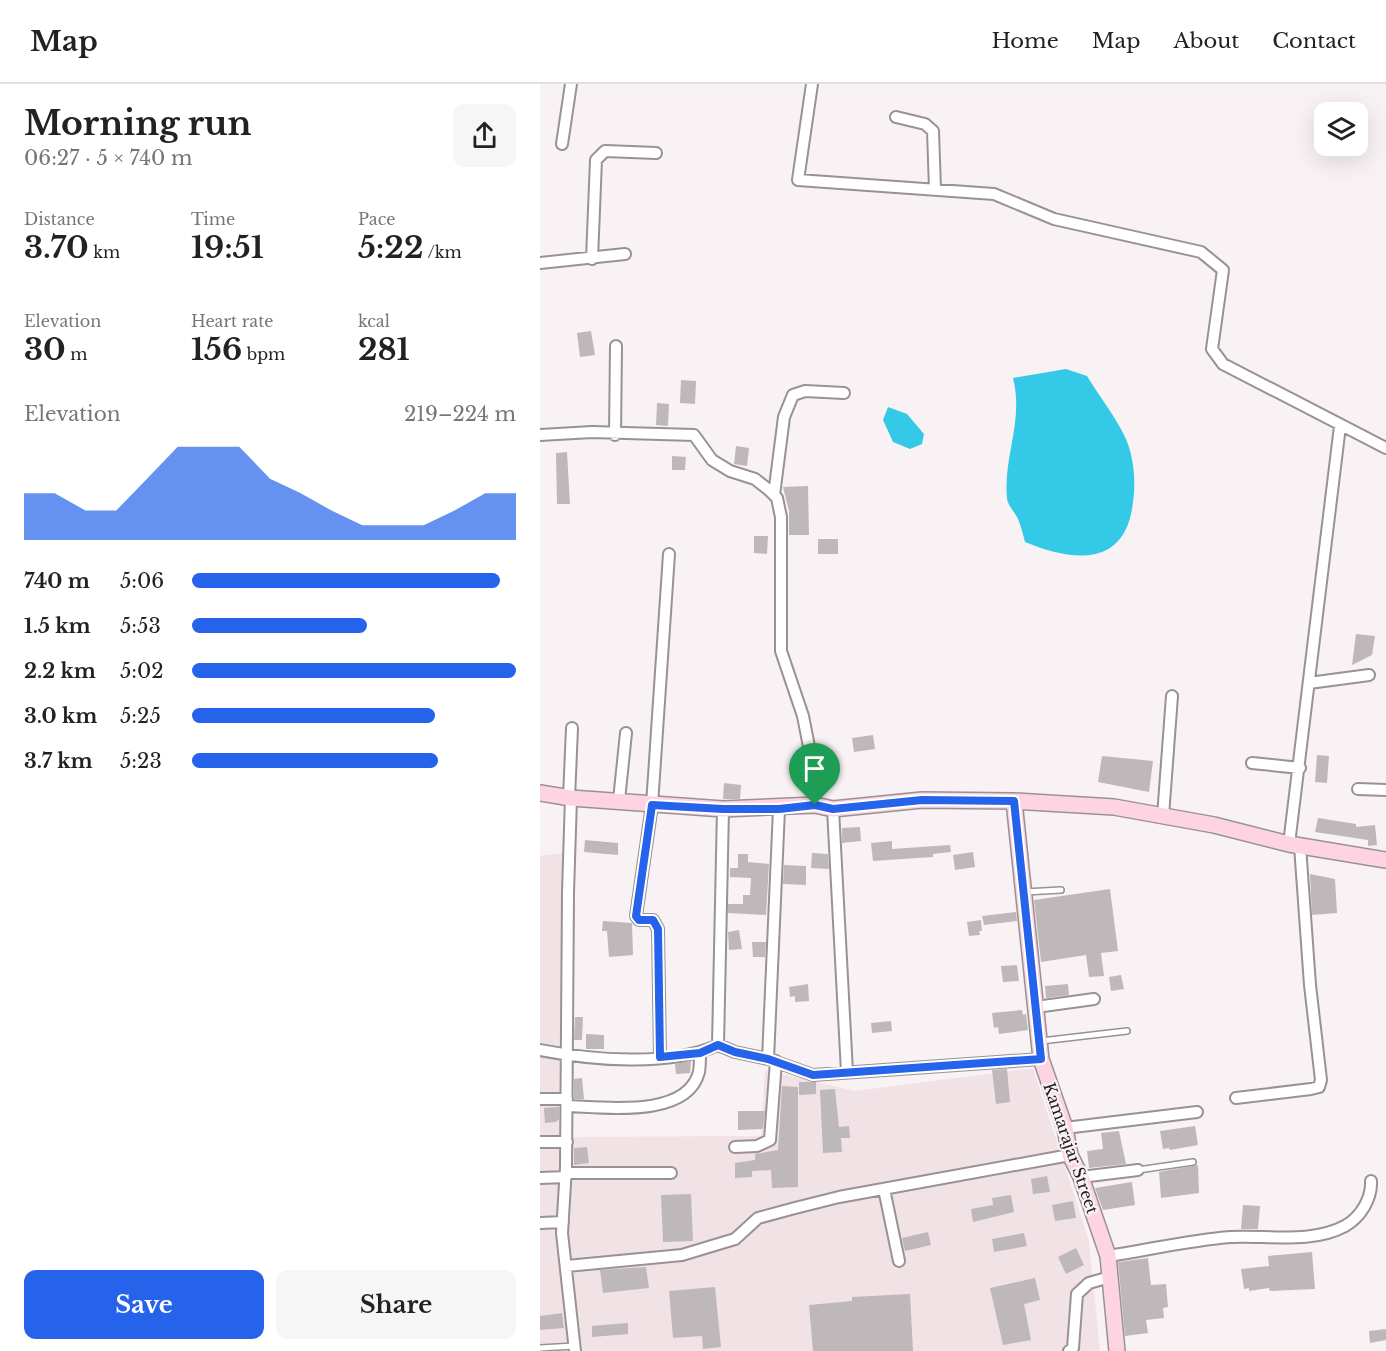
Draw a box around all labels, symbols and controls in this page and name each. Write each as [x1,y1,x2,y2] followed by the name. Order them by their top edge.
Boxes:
[30,24,98,59] text: Map
[992,28,1059,54] text: Home
[1092,28,1140,54] text: Map
[1173,28,1239,54] text: About
[1272,28,1356,54] text: Contact
[1314,102,1368,156] map controls
[1314,102,1368,156] button: layers
[24,103,252,144] text: Morning run
[453,104,516,167] button: share
[24,146,192,170] text: 06:27 · 5 × 740 m
[24,209,95,229] text: Distance
[191,209,235,229] text: Time
[358,209,395,229] text: Pace
[24,229,89,266] text: 3.70
[191,229,264,266] text: 19:51
[358,229,423,266] text: 5:22
[89,242,120,262] text: km
[423,242,462,262] text: /km
[24,311,101,331] text: Elevation
[191,311,273,331] text: Heart rate
[358,311,390,331] text: kcal
[24,331,66,368] text: 30
[191,331,242,368] text: 156
[358,331,410,368] text: 281
[66,344,88,364] text: m
[242,344,285,364] text: bpm
[24,402,121,426] text: Elevation
[404,402,516,426] text: 219–224 m
[24,569,90,593] text: 740 m
[120,569,164,593] text: 5:06
[24,614,91,638] text: 1.5 km
[120,614,161,638] text: 5:53
[24,659,96,683] text: 2.2 km
[120,659,164,683] text: 5:02
[24,704,97,728] text: 3.0 km
[120,704,161,728] text: 5:25
[789,743,840,805] pin
[24,749,93,773] text: 3.7 km
[120,749,162,773] text: 5:23
[798,752,831,785] icon: arrive
[1039,1080,1103,1216] street label: Kamarajar Street
[24,1270,264,1339] button: Save
[276,1270,516,1339] button: Share

